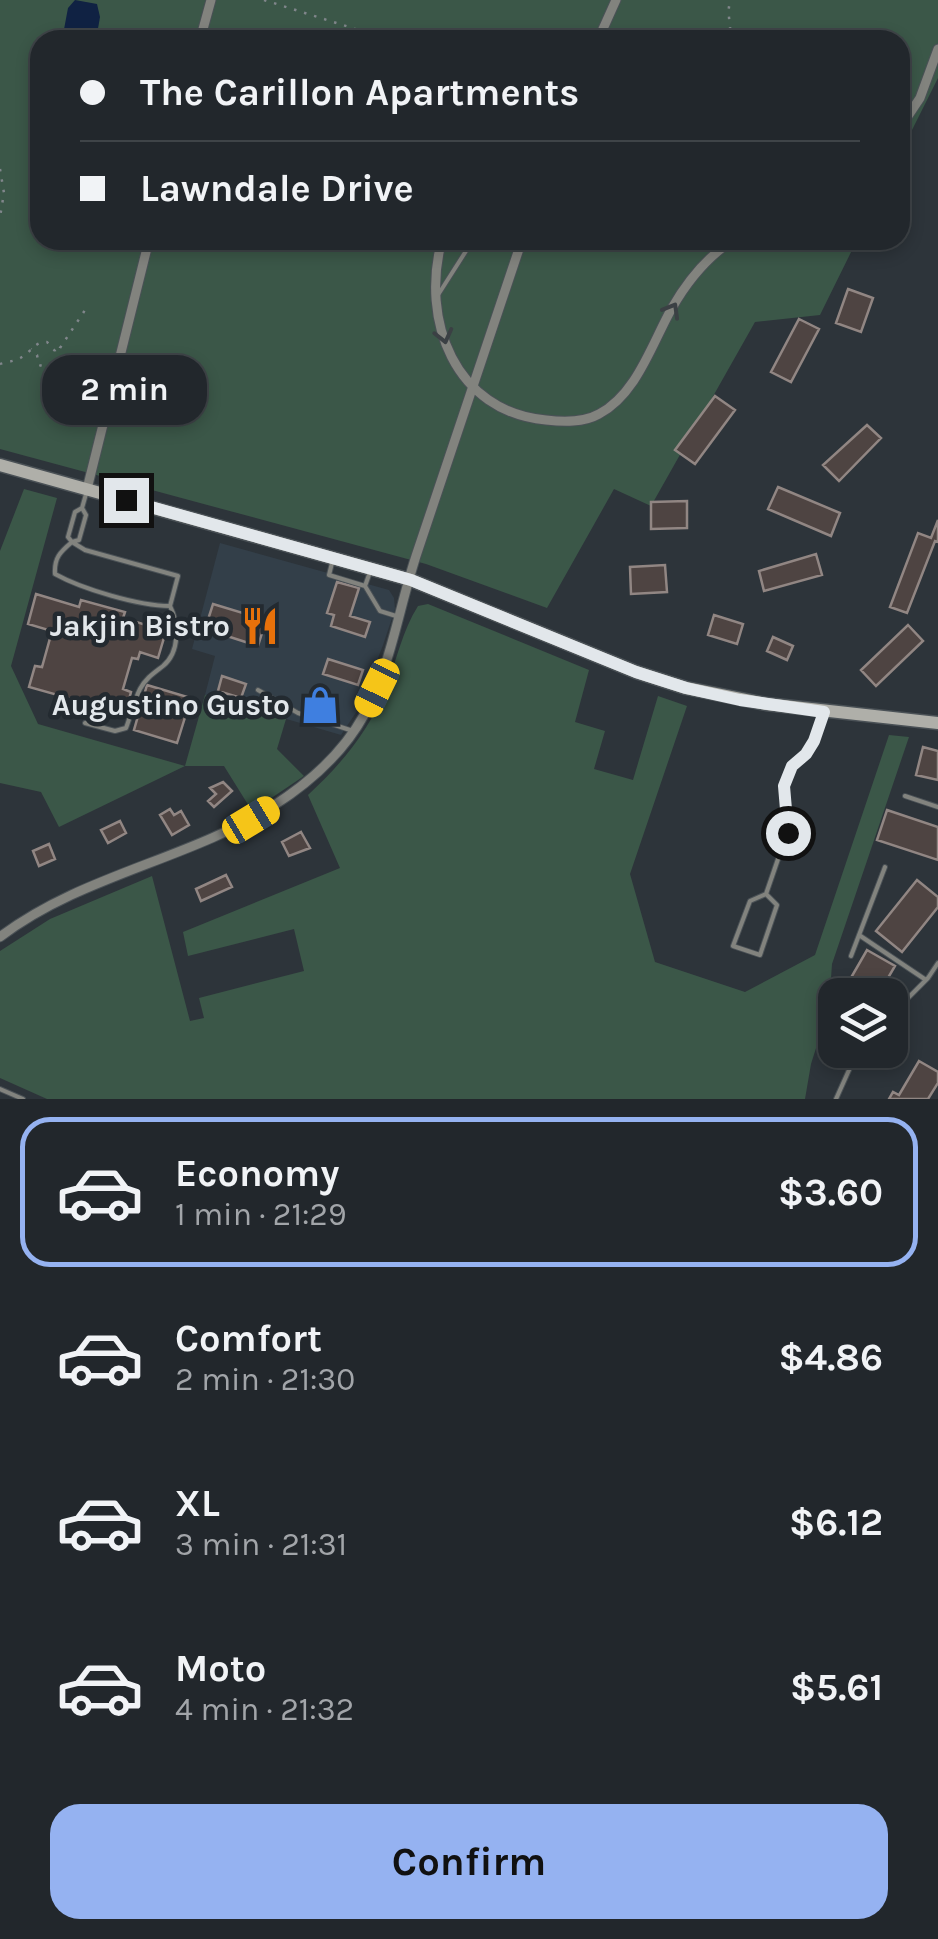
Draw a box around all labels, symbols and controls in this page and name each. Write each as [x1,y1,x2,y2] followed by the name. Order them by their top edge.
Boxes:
[140,70,579,115] text: The Carillon Apartments
[140,166,414,211] text: Lawndale Drive
[660,303,679,321] one-way arrow
[432,327,453,344] one-way arrow
[44,355,208,425] callout: 2 min
[80,371,169,408] text: 2 min
[104,478,149,523] route end
[239,605,281,647] restaurant icon: Jakjin Bistro
[50,608,230,644] place label: Jakjin Bistro
[350,654,404,722] car
[299,684,341,726] shop icon: Augustino Gusto
[52,687,290,723] place label: Augustino Gusto
[218,792,284,848] car
[766,811,811,856] route start
[818,978,908,1068] map controls
[818,978,908,1068] button: layers
[55,1147,145,1237] icon: car
[175,1151,339,1196] text: Economy
[778,1170,883,1215] text: $3.60
[175,1196,346,1233] text: 1 min · 21:29
[55,1312,145,1402] icon: car
[175,1316,322,1361] text: Comfort
[778,1335,883,1380] text: $4.86
[175,1361,355,1398] text: 2 min · 21:30
[55,1477,145,1567] icon: car
[175,1481,220,1526] text: XL
[789,1500,883,1545] text: $6.12
[175,1526,347,1563] text: 3 min · 21:31
[55,1642,145,1732] icon: car
[175,1646,266,1691] text: Moto
[790,1665,883,1710] text: $5.61
[175,1691,354,1728] text: 4 min · 21:32
[50,1804,888,1919] button: Confirm

